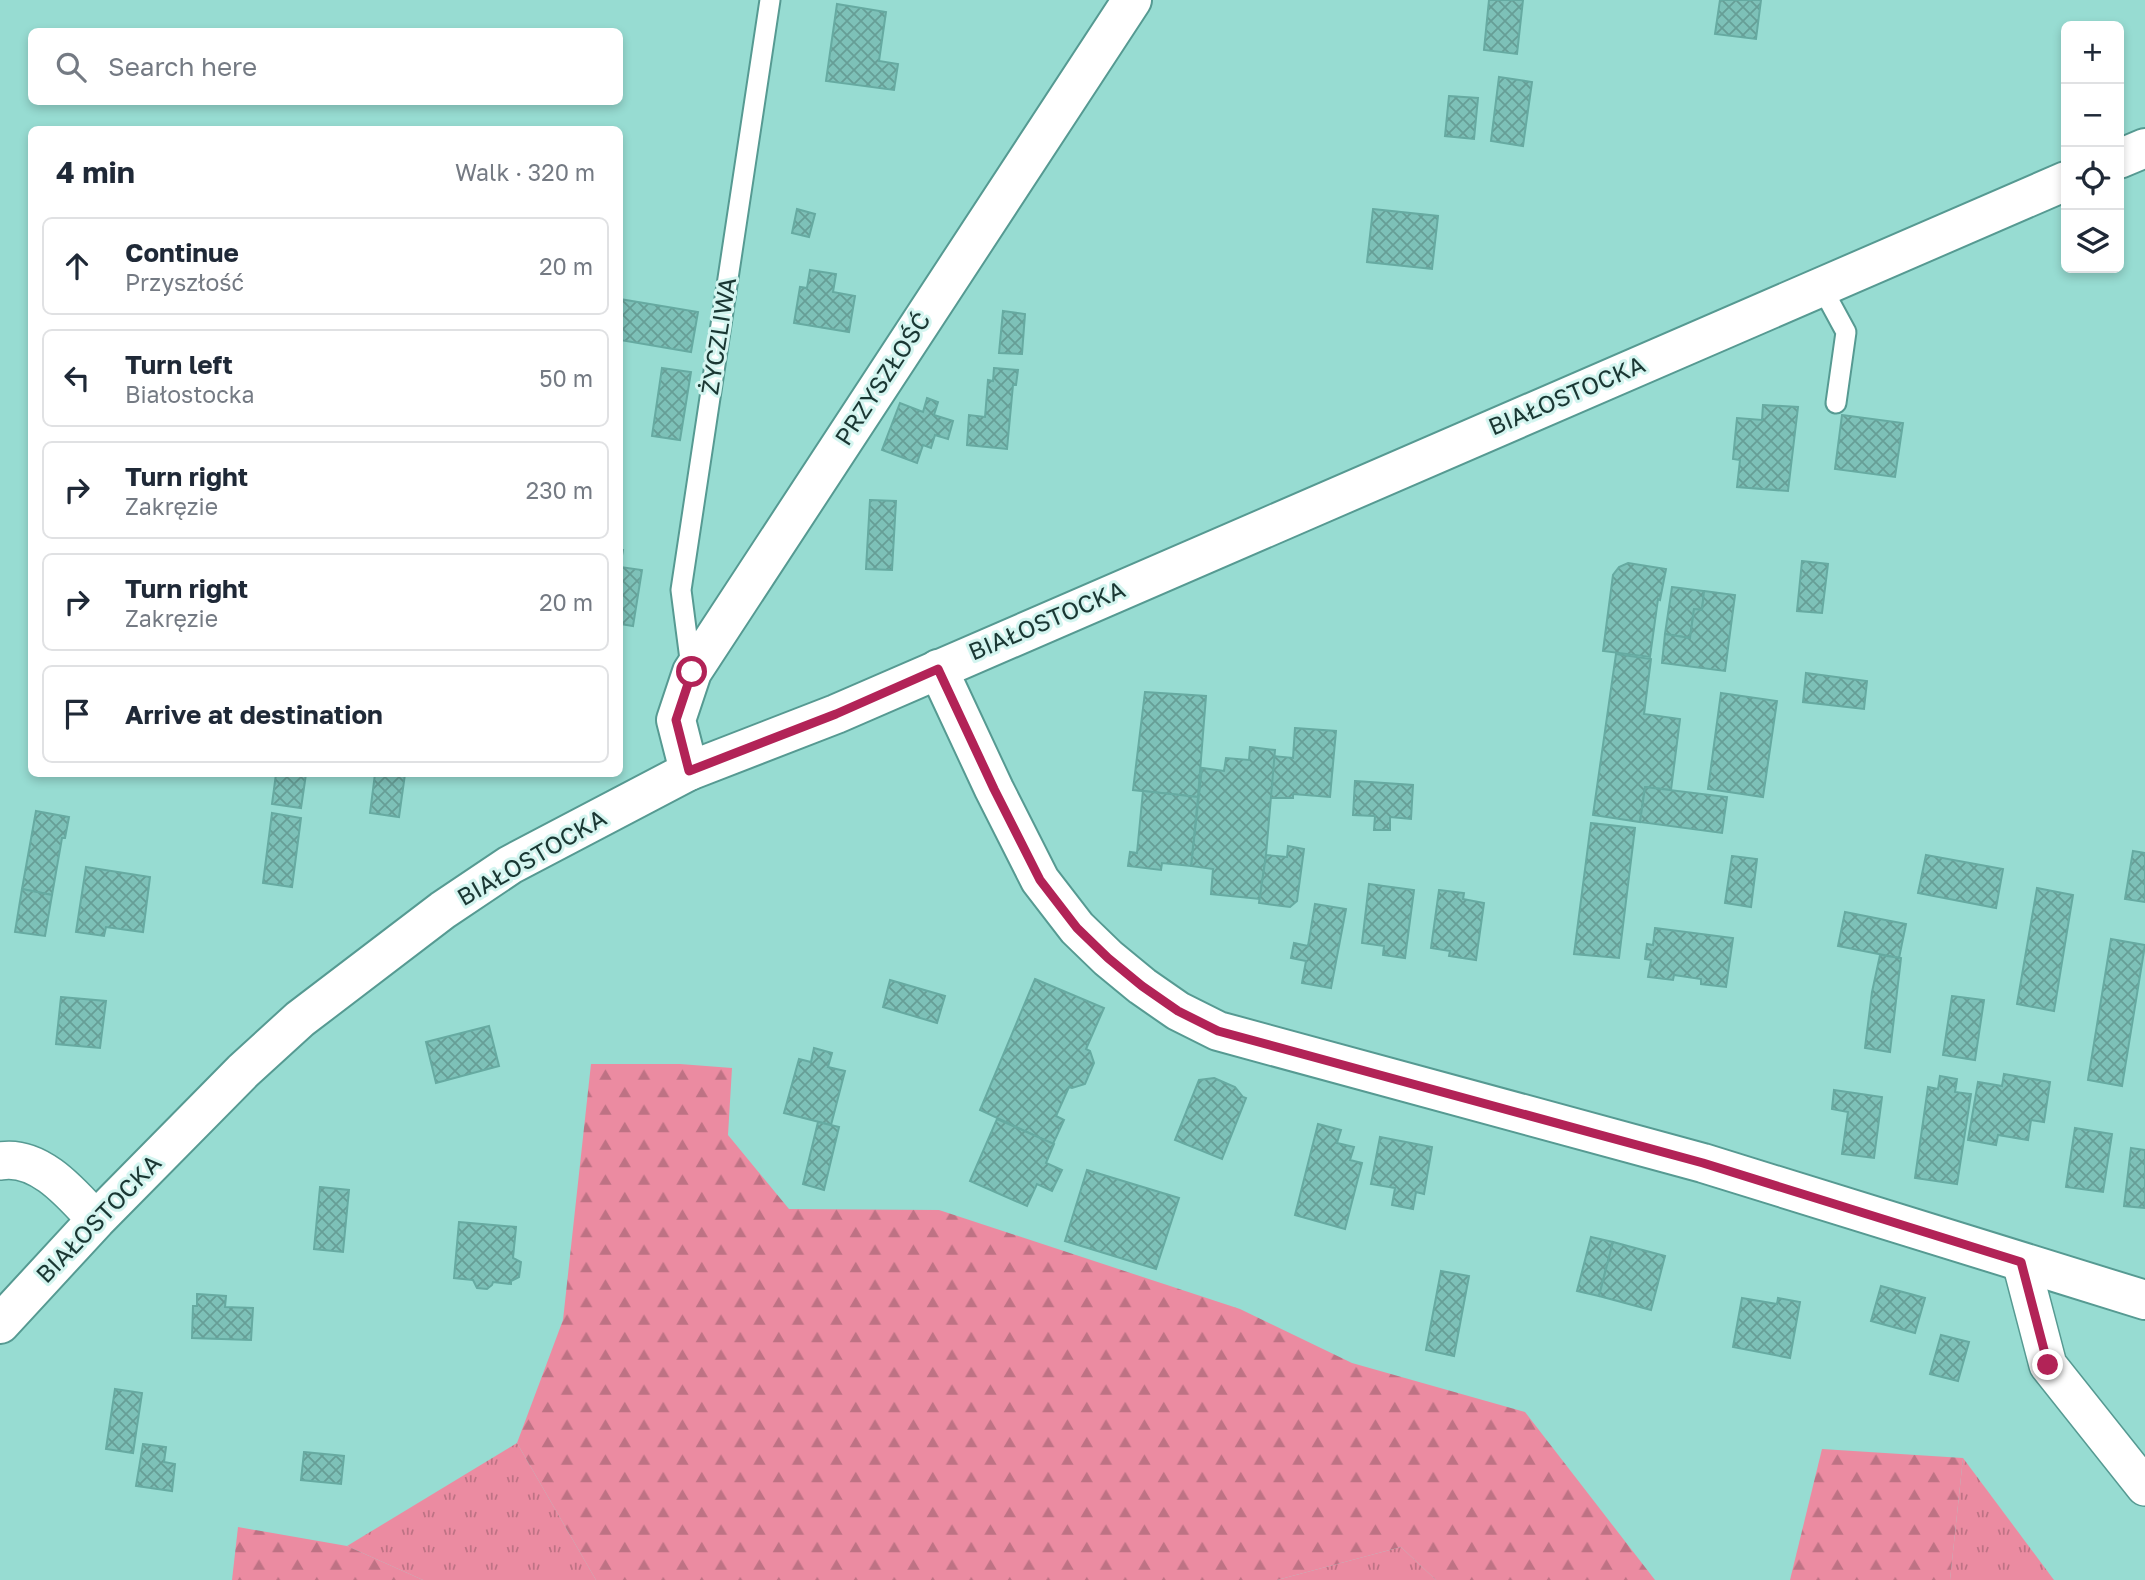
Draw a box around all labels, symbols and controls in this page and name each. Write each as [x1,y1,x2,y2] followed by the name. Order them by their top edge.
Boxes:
[2061,21,2124,273] map controls
[2061,21,2124,84] button: +
[28,28,623,105] search box
[52,48,90,86] icon: search
[108,51,257,82] text: Search here
[2061,84,2124,147] button: −
[2061,147,2124,210] button: locate
[56,154,135,190] text: 4 min
[455,158,595,186] text: Walk · 320 m
[2061,210,2124,273] button: layers
[125,237,239,268] text: Continue
[58,247,96,285] icon: ahead
[539,252,593,280] text: 20 m
[125,268,244,296] text: Przyszłość
[694,275,741,397] street label: ŻYCZLIWA
[828,306,936,450] street label: PRZYSZŁOŚĆ
[125,349,233,380] text: Turn left
[1484,349,1649,441] street label: BIAŁOSTOCKA
[58,359,96,397] icon: left
[539,364,593,392] text: 50 m
[125,380,254,408] text: Białostocka
[125,461,248,492] text: Turn right
[58,471,96,509] icon: right
[526,476,593,504] text: 230 m
[125,492,218,520] text: Zakręzie
[125,573,248,604] text: Turn right
[964,574,1129,666] street label: BIAŁOSTOCKA
[58,583,96,621] icon: right
[539,588,593,616] text: 20 m
[125,604,218,632] text: Zakręzie
[676,656,707,687] route start
[58,695,96,733] icon: arrive
[125,699,383,730] text: Arrive at destination
[452,802,611,911] street label: BIAŁOSTOCKA
[29,1148,166,1288] street label: BIAŁOSTOCKA
[2032,1349,2063,1380] route end

